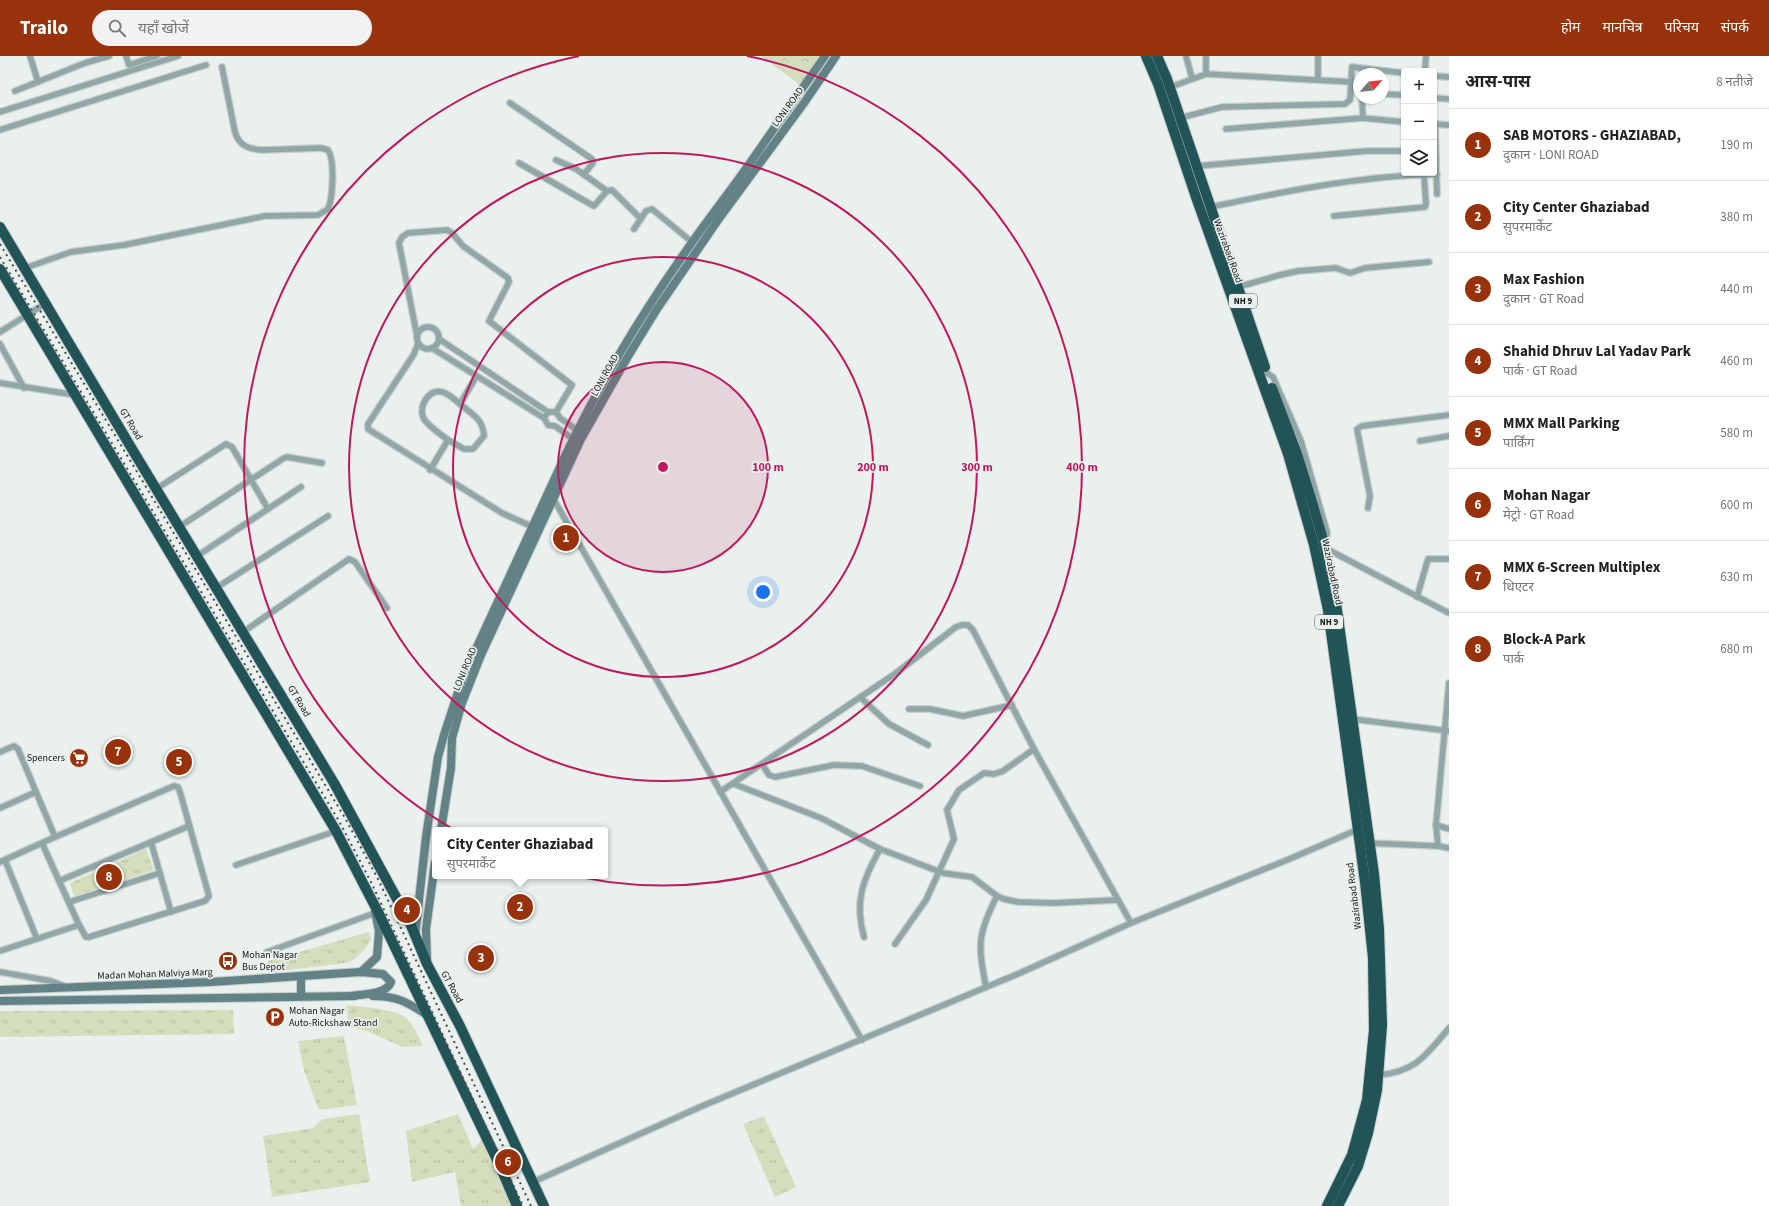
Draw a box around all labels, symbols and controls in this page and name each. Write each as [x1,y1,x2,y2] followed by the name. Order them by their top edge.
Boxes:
[92,10,372,46] search box
[20,15,68,42] text: Trailo
[106,17,128,39] icon: search
[138,18,189,39] text: यहाँ खोजें
[1561,18,1580,38] text: होम
[1602,18,1643,38] text: मानचित्र
[1665,18,1699,38] text: परिचय
[1721,18,1749,38] text: संपर्क
[1353,68,1389,104] north arrow
[1401,68,1437,176] map controls
[1401,68,1437,104] button: +
[1465,70,1531,94] text: आस-पास
[1716,73,1753,91] text: 8 नतीजे
[769,84,807,130] street label: LONI ROAD
[1401,104,1437,140] button: −
[1503,125,1681,146] text: SAB MOTORS - GHAZIABAD,
[1475,136,1481,154] text: 1
[1720,136,1753,154] text: 190 m
[1401,140,1437,176] button: layers
[1503,146,1599,164] text: दुकान · LONI ROAD
[1503,197,1650,218] text: City Center Ghaziabad
[1475,208,1481,226] text: 2
[1720,208,1753,226] text: 380 m
[1210,217,1246,285] street label: Wazirabad Road
[1503,218,1552,236] text: सुपरमार्केट
[1503,269,1585,290] text: Max Fashion
[1475,280,1481,298] text: 3
[1720,280,1753,298] text: 440 m
[1503,290,1584,308] text: दुकान · GT Road
[1229,294,1257,308] road number: NH 9
[1503,341,1691,362] text: Shahid Dhruv Lal Yadav Park
[588,351,622,399] street label: LONI ROAD
[1475,352,1481,370] text: 4
[1720,352,1753,370] text: 460 m
[1503,362,1577,380] text: पार्क · GT Road
[116,405,146,443] street label: GT Road
[1503,413,1620,434] text: MMX Mall Parking
[1475,424,1481,442] text: 5
[1720,424,1753,442] text: 580 m
[1503,434,1534,452] text: पार्किंग
[752,459,784,476] text: 100 m
[857,459,889,476] text: 200 m
[961,459,993,476] text: 300 m
[1066,459,1098,476] text: 400 m
[656,460,670,474] centre of rings
[1503,485,1590,506] text: Mohan Nagar
[1475,496,1481,514] text: 6
[1720,496,1753,514] text: 600 m
[1503,506,1574,524] text: मेट्रो · GT Road
[553,523,579,553] pin: 1
[1318,538,1346,606] street label: Wazirabad Road
[1503,557,1660,578] text: MMX 6-Screen Multiplex
[1475,568,1481,586] text: 7
[1720,568,1753,586] text: 630 m
[1503,578,1534,596] text: थिएटर
[753,582,773,602] your location
[1315,615,1343,629] road number: NH 9
[1503,629,1586,650] text: Block-A Park
[1475,640,1481,658] text: 8
[1720,640,1753,658] text: 680 m
[450,645,480,693] street label: LONI ROAD
[1503,650,1524,668] text: पार्क
[284,682,314,720] street label: GT Road
[105,737,131,767] pin: 7
[68,747,90,769] supermarket icon: Spencers
[166,747,192,777] pin: 5
[27,751,65,765] place label: Spencers
[432,827,608,879] popup
[447,834,593,855] text: City Center Ghaziabad
[447,855,496,873] text: सुपरमार्केट
[96,862,122,892] pin: 8
[1343,862,1365,930] street label: Wazirabad Road
[507,892,533,922] pin: 2
[394,895,420,925] pin: 4
[468,943,494,973] pin: 3
[242,948,298,974] place label: Mohan Nagar Bus Depot
[217,950,239,972] bus stop icon: Mohan Nagar Bus Depot
[97,965,213,983] street label: Madan Mohan Malviya Marg
[437,968,467,1006] street label: GT Road
[289,1004,378,1030] place label: Mohan Nagar Auto-Rickshaw Stand
[264,1006,286,1028] parking icon: Mohan Nagar Auto-Rickshaw Stand
[495,1147,521,1177] pin: 6

